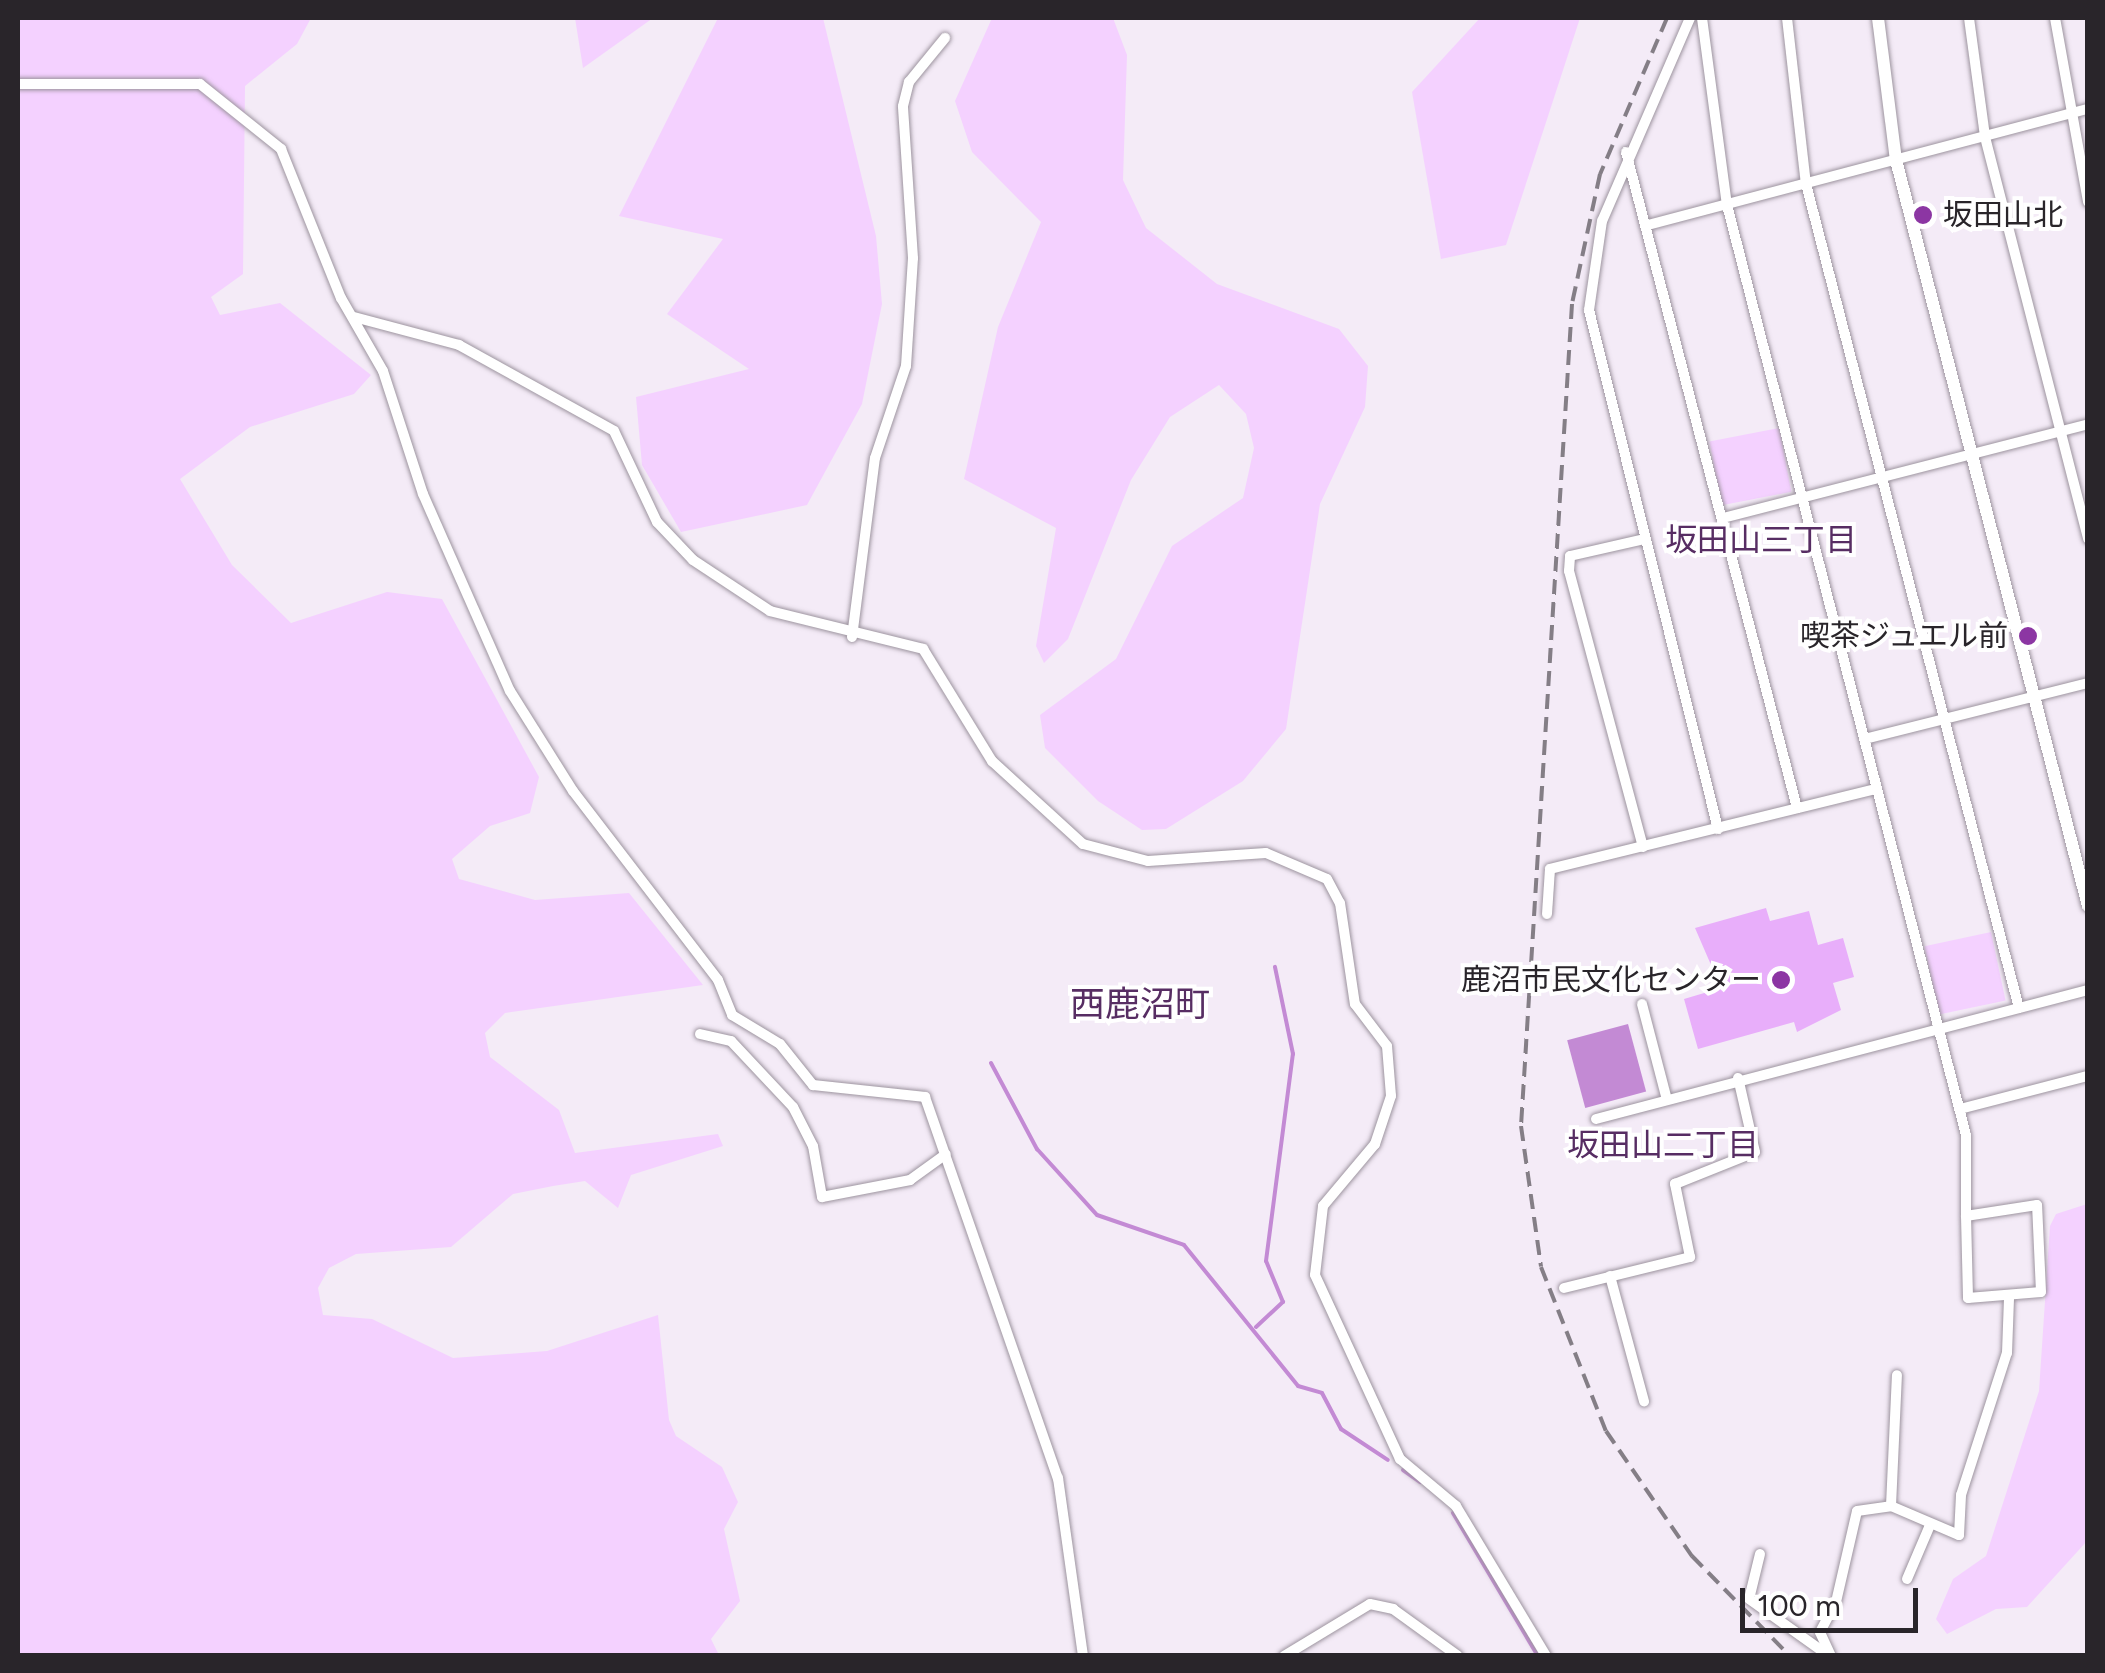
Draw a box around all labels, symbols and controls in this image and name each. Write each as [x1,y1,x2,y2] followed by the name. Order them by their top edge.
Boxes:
[1943,197,2063,233] place label: 坂田山北
[1912,204,1934,226] marker: 坂田山北
[1665,521,1857,559] district label: 坂田山三丁目
[1798,618,2008,654] place label: 喫茶ジュエル前
[2017,625,2039,647] marker: 喫茶ジュエル前
[1461,962,1761,998] place label: 鹿沼市民文化センター
[1770,969,1792,991] marker: 鹿沼市民文化センター
[1070,983,1210,1025] district label: 西鹿沼町
[1567,1126,1759,1164] district label: 坂田山二丁目
[1745,1568,1922,1630] scale bar
[1757,1587,1841,1624] text: 100 m

